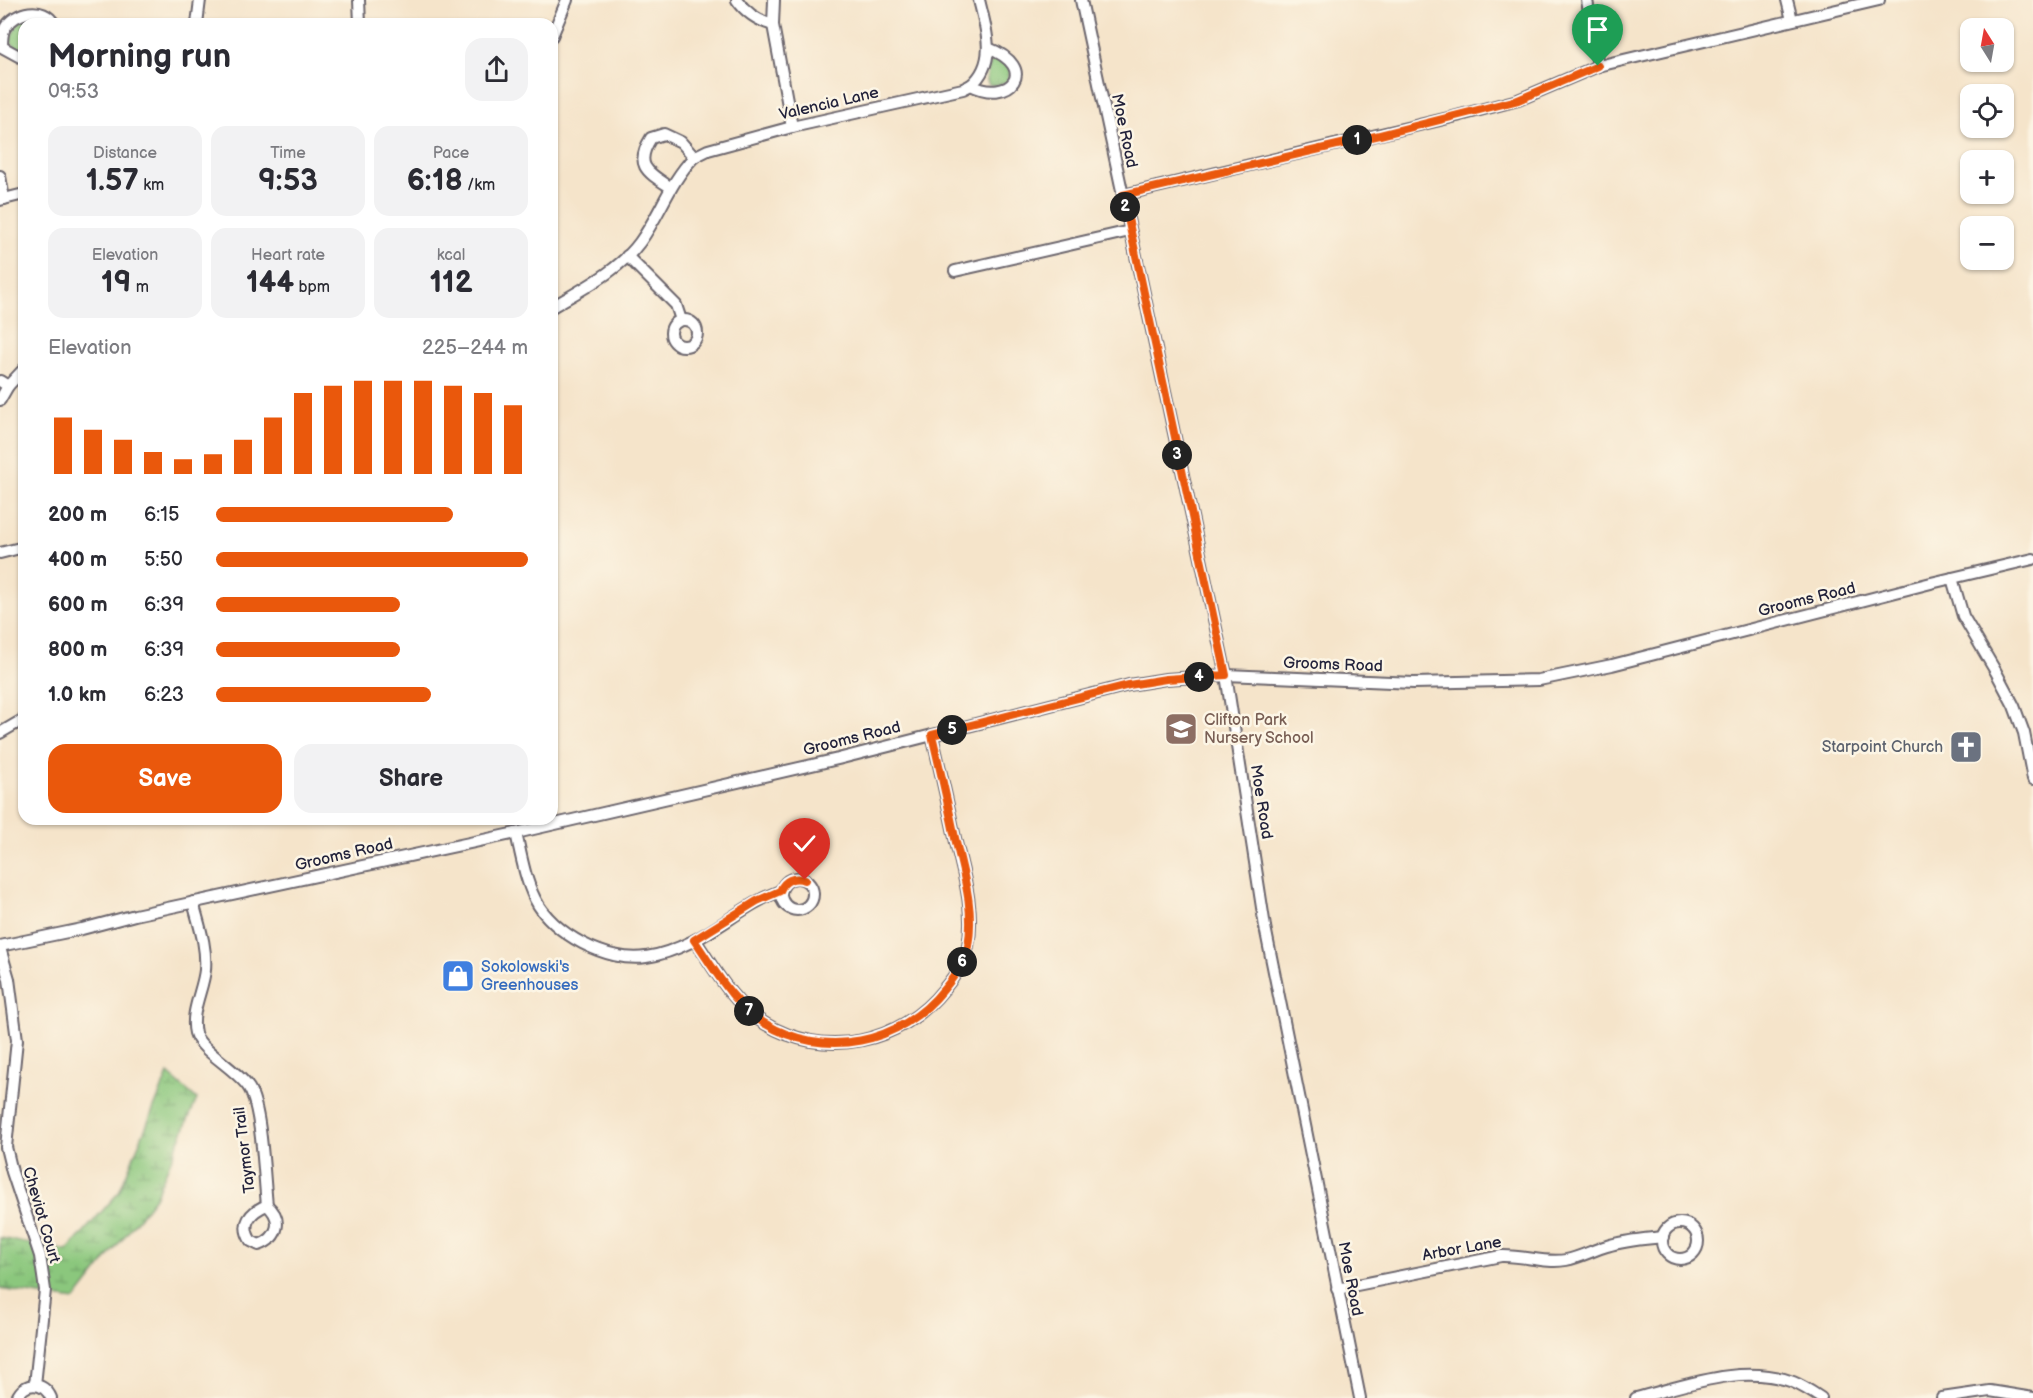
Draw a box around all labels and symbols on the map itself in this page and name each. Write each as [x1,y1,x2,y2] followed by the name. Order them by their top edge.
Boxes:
[1572,4,1623,66] pin
[1960,18,2014,72] north arrow
[777,83,881,125] street label: Valencia Lane
[1107,92,1141,170] street label: Moe Road
[1342,125,1372,155] pin: 1
[1110,192,1140,222] pin: 2
[1162,440,1192,470] pin: 3
[1756,579,1858,621] street label: Grooms Road
[1283,654,1383,676] street label: Grooms Road
[1184,662,1214,692] pin: 4
[1163,711,1199,747] school or university icon: Clifton Park Nursery School
[1204,711,1314,748] place label: Clifton Park Nursery School
[937,715,967,745] pin: 5
[801,718,903,760] street label: Grooms Road
[1948,729,1984,765] church icon: Starpoint Church
[1822,738,1943,757] place label: Starpoint Church
[1246,763,1276,841] street label: Moe Road
[779,818,830,880] pin
[293,835,395,875] street label: Grooms Road
[947,947,977,977] pin: 6
[440,958,476,994] shop icon: Sokolowski's Greenhouses
[481,958,579,995] place label: Sokolowski's Greenhouses
[734,996,764,1026] pin: 7
[230,1106,260,1194] street label: Taymor Trail
[18,1165,64,1265] street label: Cheviot Court
[1421,1233,1504,1265] street label: Arbor Lane
[1333,1240,1367,1318] street label: Moe Road

